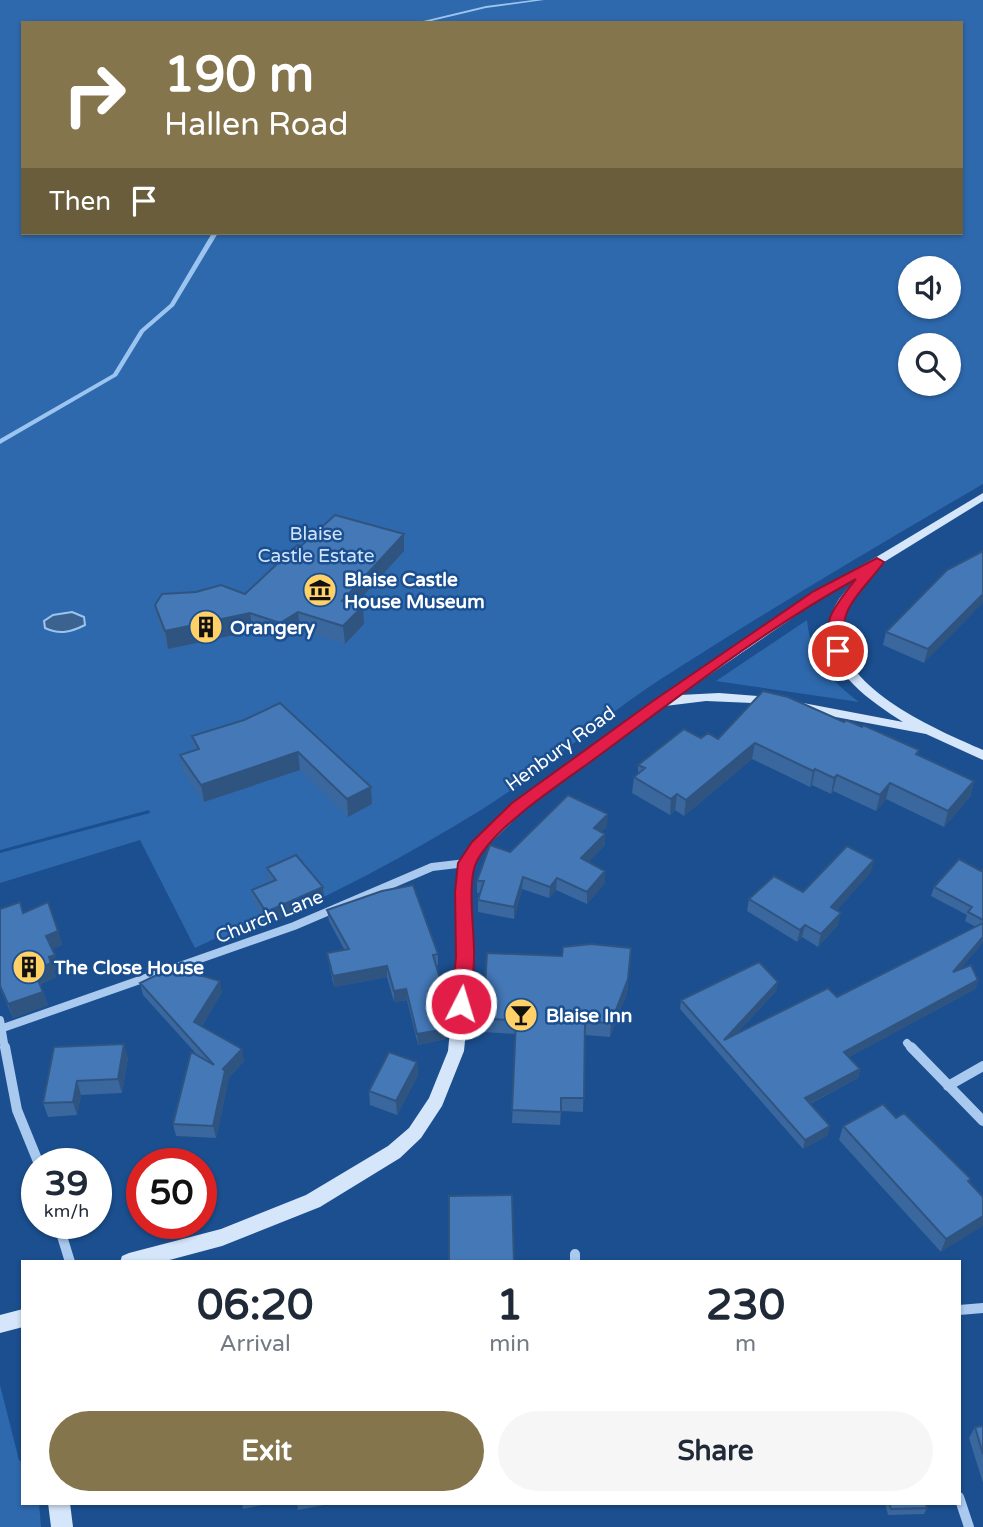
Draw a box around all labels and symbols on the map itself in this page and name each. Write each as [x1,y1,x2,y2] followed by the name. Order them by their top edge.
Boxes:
[257,523,375,567] park label: Blaise Castle Estate
[344,569,485,613] place label: Blaise Castle House Museum
[301,571,339,609] museum icon: Blaise Castle House Museum
[187,608,225,646] building icon: Orangery
[230,617,316,640] place label: Orangery
[808,621,868,681] pin
[501,702,620,796] street label: Henbury Road
[212,885,326,948] street label: Church Lane
[10,948,48,986] building icon: The Close House
[53,957,204,979] place label: The Close House
[424,967,498,1041] position arrow
[502,996,540,1034] bar icon: Blaise Inn
[546,1005,632,1027] place label: Blaise Inn
[126,1148,217,1239] speed limit sign: 50

